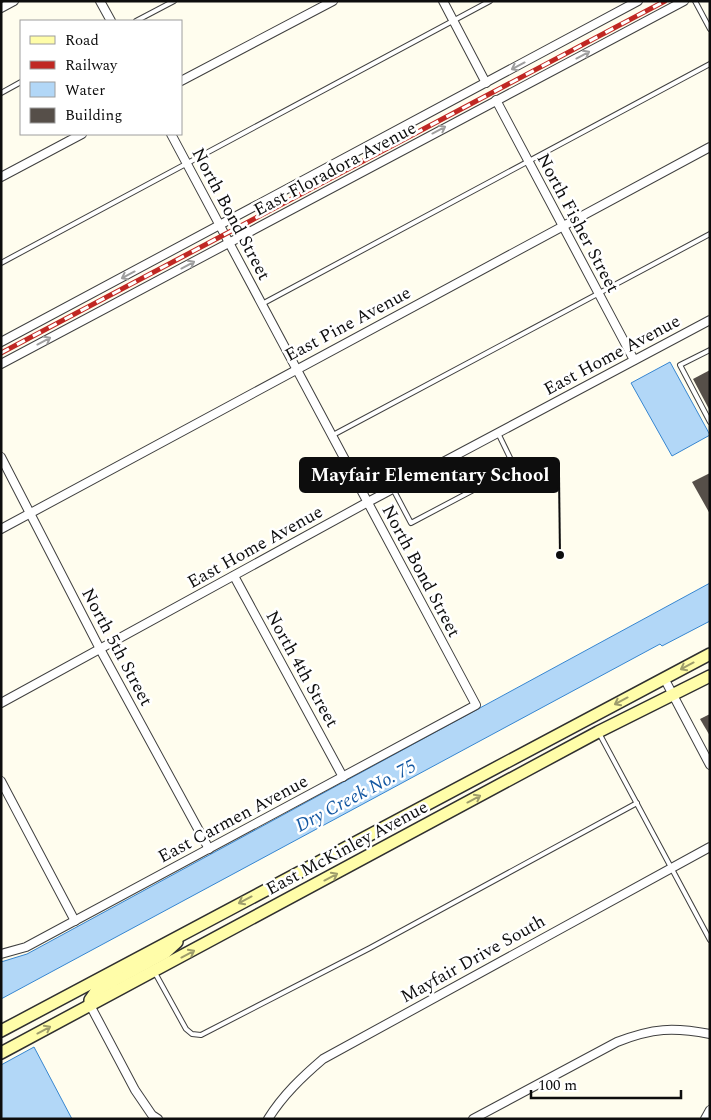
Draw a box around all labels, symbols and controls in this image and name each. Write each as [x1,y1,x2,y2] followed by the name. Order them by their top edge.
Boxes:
[20,20,182,135] legend
[65,29,99,52] text: Road
[575,49,589,59] one-way arrow
[65,54,118,77] text: Railway
[511,62,526,71] one-way arrow
[65,79,105,102] text: Water
[65,104,122,127] text: Building
[249,115,421,223] street label: East Floradora Avenue
[431,125,446,135] one-way arrow
[185,143,277,285] street label: North Bond Street
[530,148,626,298] street label: North Fisher Street
[180,259,194,269] one-way arrow
[121,271,136,280] one-way arrow
[280,279,416,369] street label: East Pine Avenue
[539,308,685,402] street label: East Home Avenue
[37,336,52,346] one-way arrow
[300,458,559,492] callout: Mayfair Elementary School
[310,461,550,490] text: Mayfair Elementary School
[182,498,328,596] street label: East Home Avenue
[375,500,467,642] street label: North Bond Street
[75,583,159,711] street label: North 5th Street
[259,606,345,732] street label: North 4th Street
[679,661,694,671] one-way arrow
[613,696,628,706] one-way arrow
[290,752,422,840] water label: Dry Creek No. 75
[153,768,313,870] street label: East Carmen Avenue
[261,794,433,902] street label: East McKinley Avenue
[466,794,480,804] one-way arrow
[323,871,337,881] one-way arrow
[238,895,253,905] one-way arrow
[396,908,550,1010] street label: Mayfair Drive South
[180,948,194,958] one-way arrow
[36,1025,51,1034] one-way arrow
[531,1068,681,1100] scale bar
[538,1074,577,1097] text: 100 m

